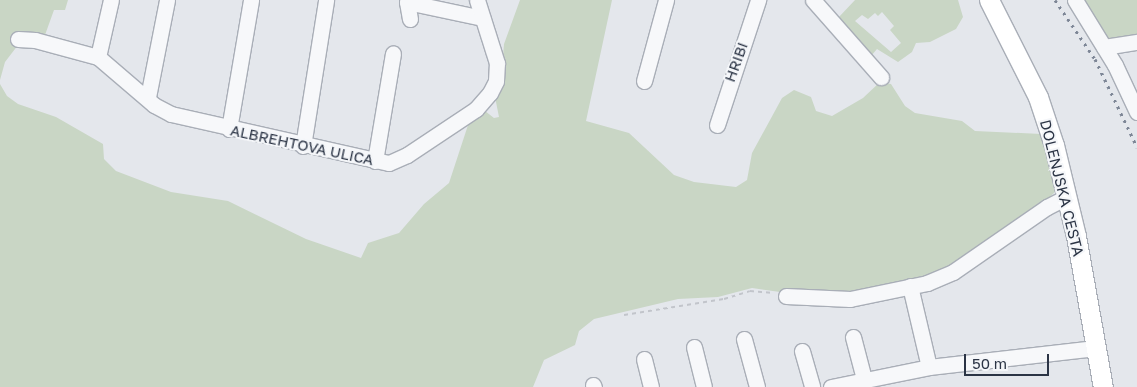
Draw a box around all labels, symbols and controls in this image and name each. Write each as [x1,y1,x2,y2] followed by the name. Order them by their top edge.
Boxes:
[721,40,751,84] street label: HRIBI
[1036,118,1088,258] street label: DOLENJSKA CESTA
[229,121,375,169] street label: ALBREHTOVA ULICA
[967,344,1052,376] scale bar
[972,354,1007,372] text: 50 m

